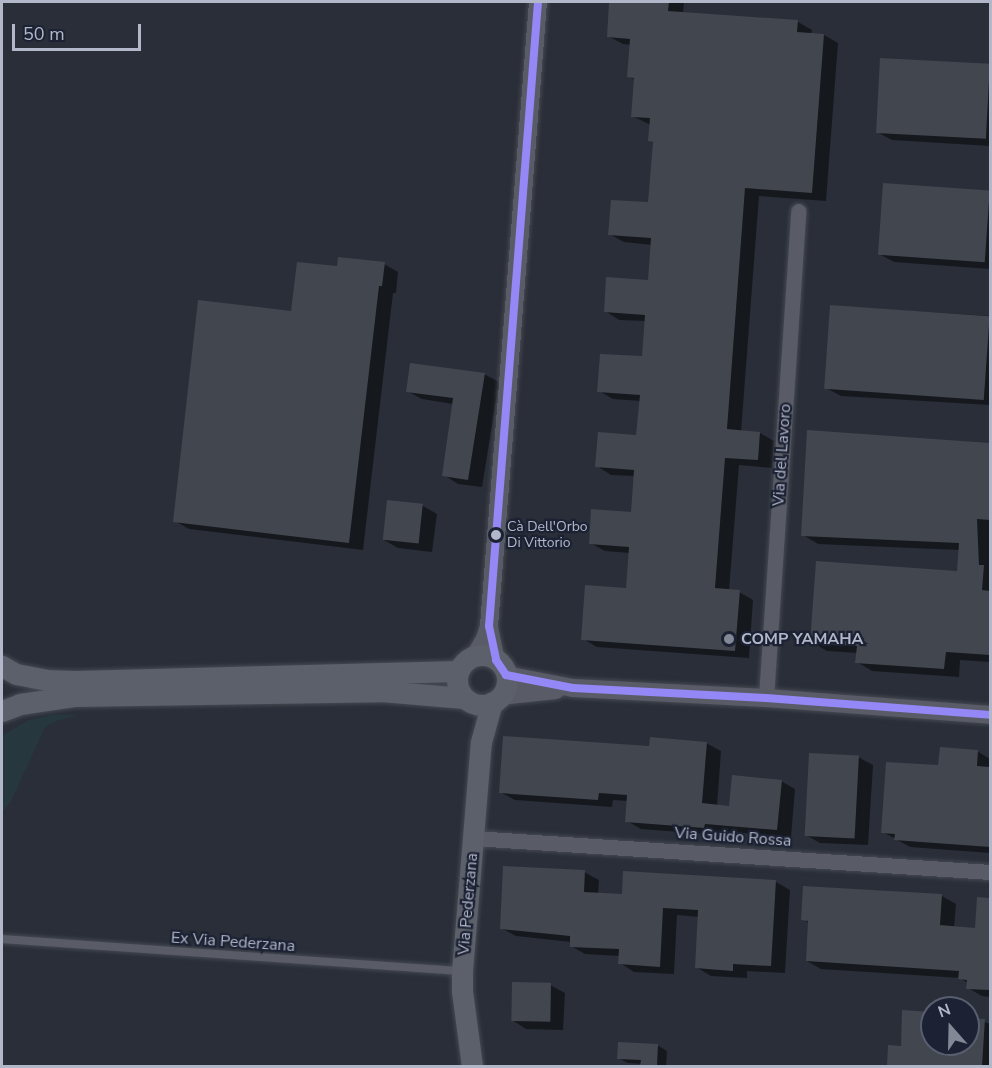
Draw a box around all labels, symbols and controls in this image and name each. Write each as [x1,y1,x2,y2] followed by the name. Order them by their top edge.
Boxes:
[15,12,144,50] scale bar
[23,22,65,46] text: 50 m
[769,403,795,507] street label: Via del Lavoro
[507,519,588,552] place label: Cà Dell'Orbo Di Vittorio
[490,529,502,541] marker: Cà Dell'Orbo Di Vittorio
[741,629,864,649] place label: COMP YAMAHA
[722,632,736,646] marker: COMP YAMAHA
[674,823,792,851] street label: Via Guido Rossa
[454,852,482,956] street label: Via Pederzana
[170,928,296,956] street label: Ex Via Pederzana
[920,996,980,1056] north arrow
[935,999,954,1023] text: N

